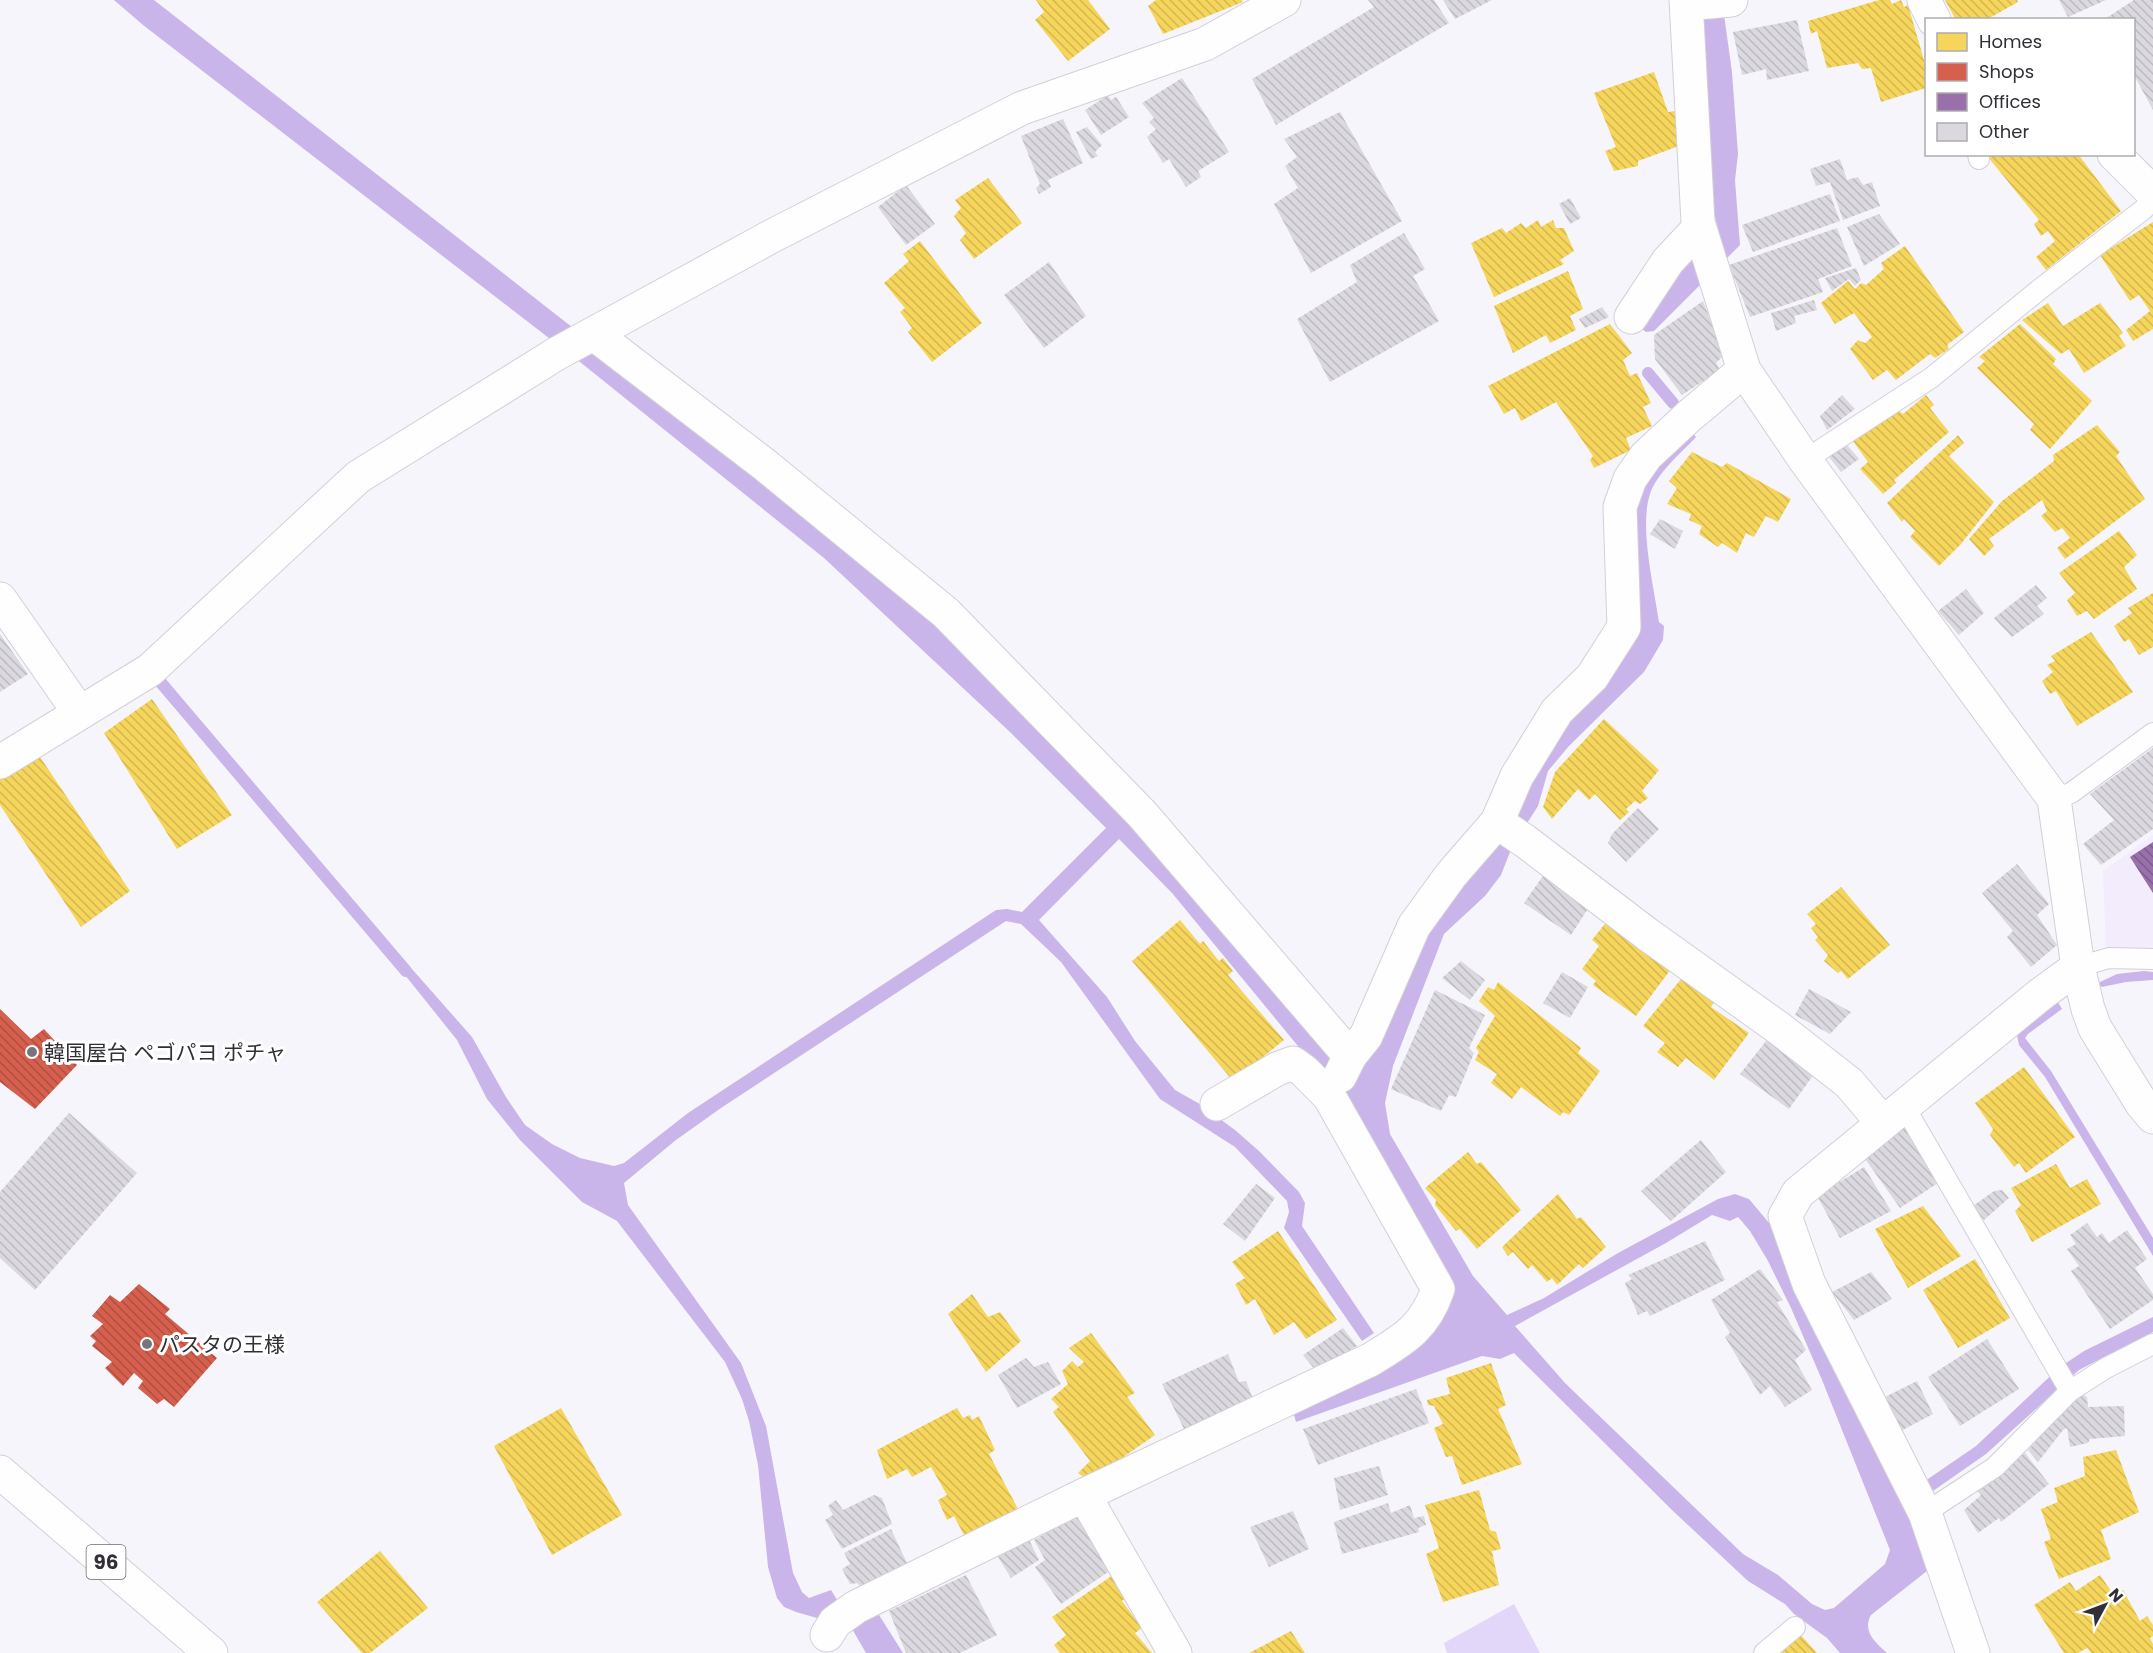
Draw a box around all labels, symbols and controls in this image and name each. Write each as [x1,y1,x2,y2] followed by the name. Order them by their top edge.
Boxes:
[1925,18,2135,156] legend
[1979,29,2042,54] text: Homes
[1979,59,2034,84] text: Shops
[1979,89,2041,114] text: Offices
[1979,119,2029,144] text: Other
[44,1038,286,1067] place label: 韓国屋台 ペゴパヨ ポチャ
[25,1045,39,1059] marker: 韓国屋台 ペゴパヨ ポチャ
[159,1330,285,1359] place label: パスタの王様
[140,1337,154,1351] marker: パスタの王様
[86,1545,126,1579] road number: 96
[2075,1575,2135,1635] north arrow
[2103,1583,2129,1608] text: N

